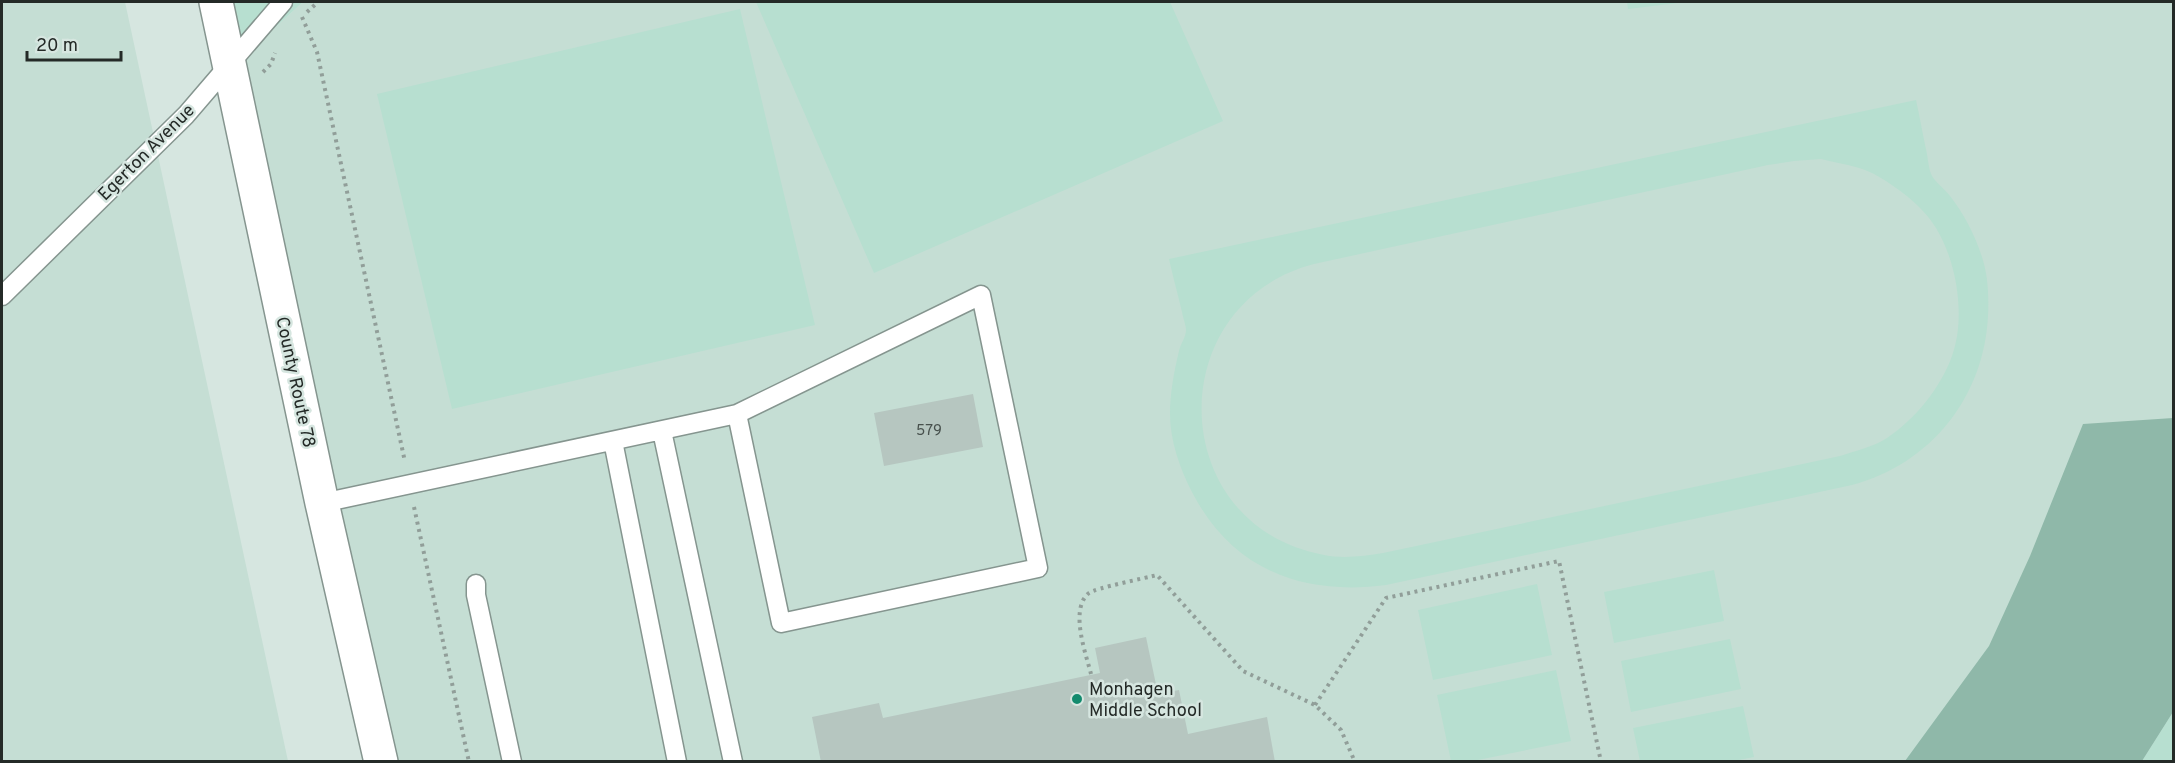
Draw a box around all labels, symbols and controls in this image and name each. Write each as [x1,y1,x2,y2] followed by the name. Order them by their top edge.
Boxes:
[27,24,122,62] scale bar
[36,35,78,58] text: 20 m
[94,100,200,206] street label: Egerton Avenue
[269,315,320,450] street label: County Route 78
[916,422,942,441] house number: 579
[1089,679,1202,723] place label: Monhagen Middle School
[1070,692,1084,706] marker: Monhagen Middle School

